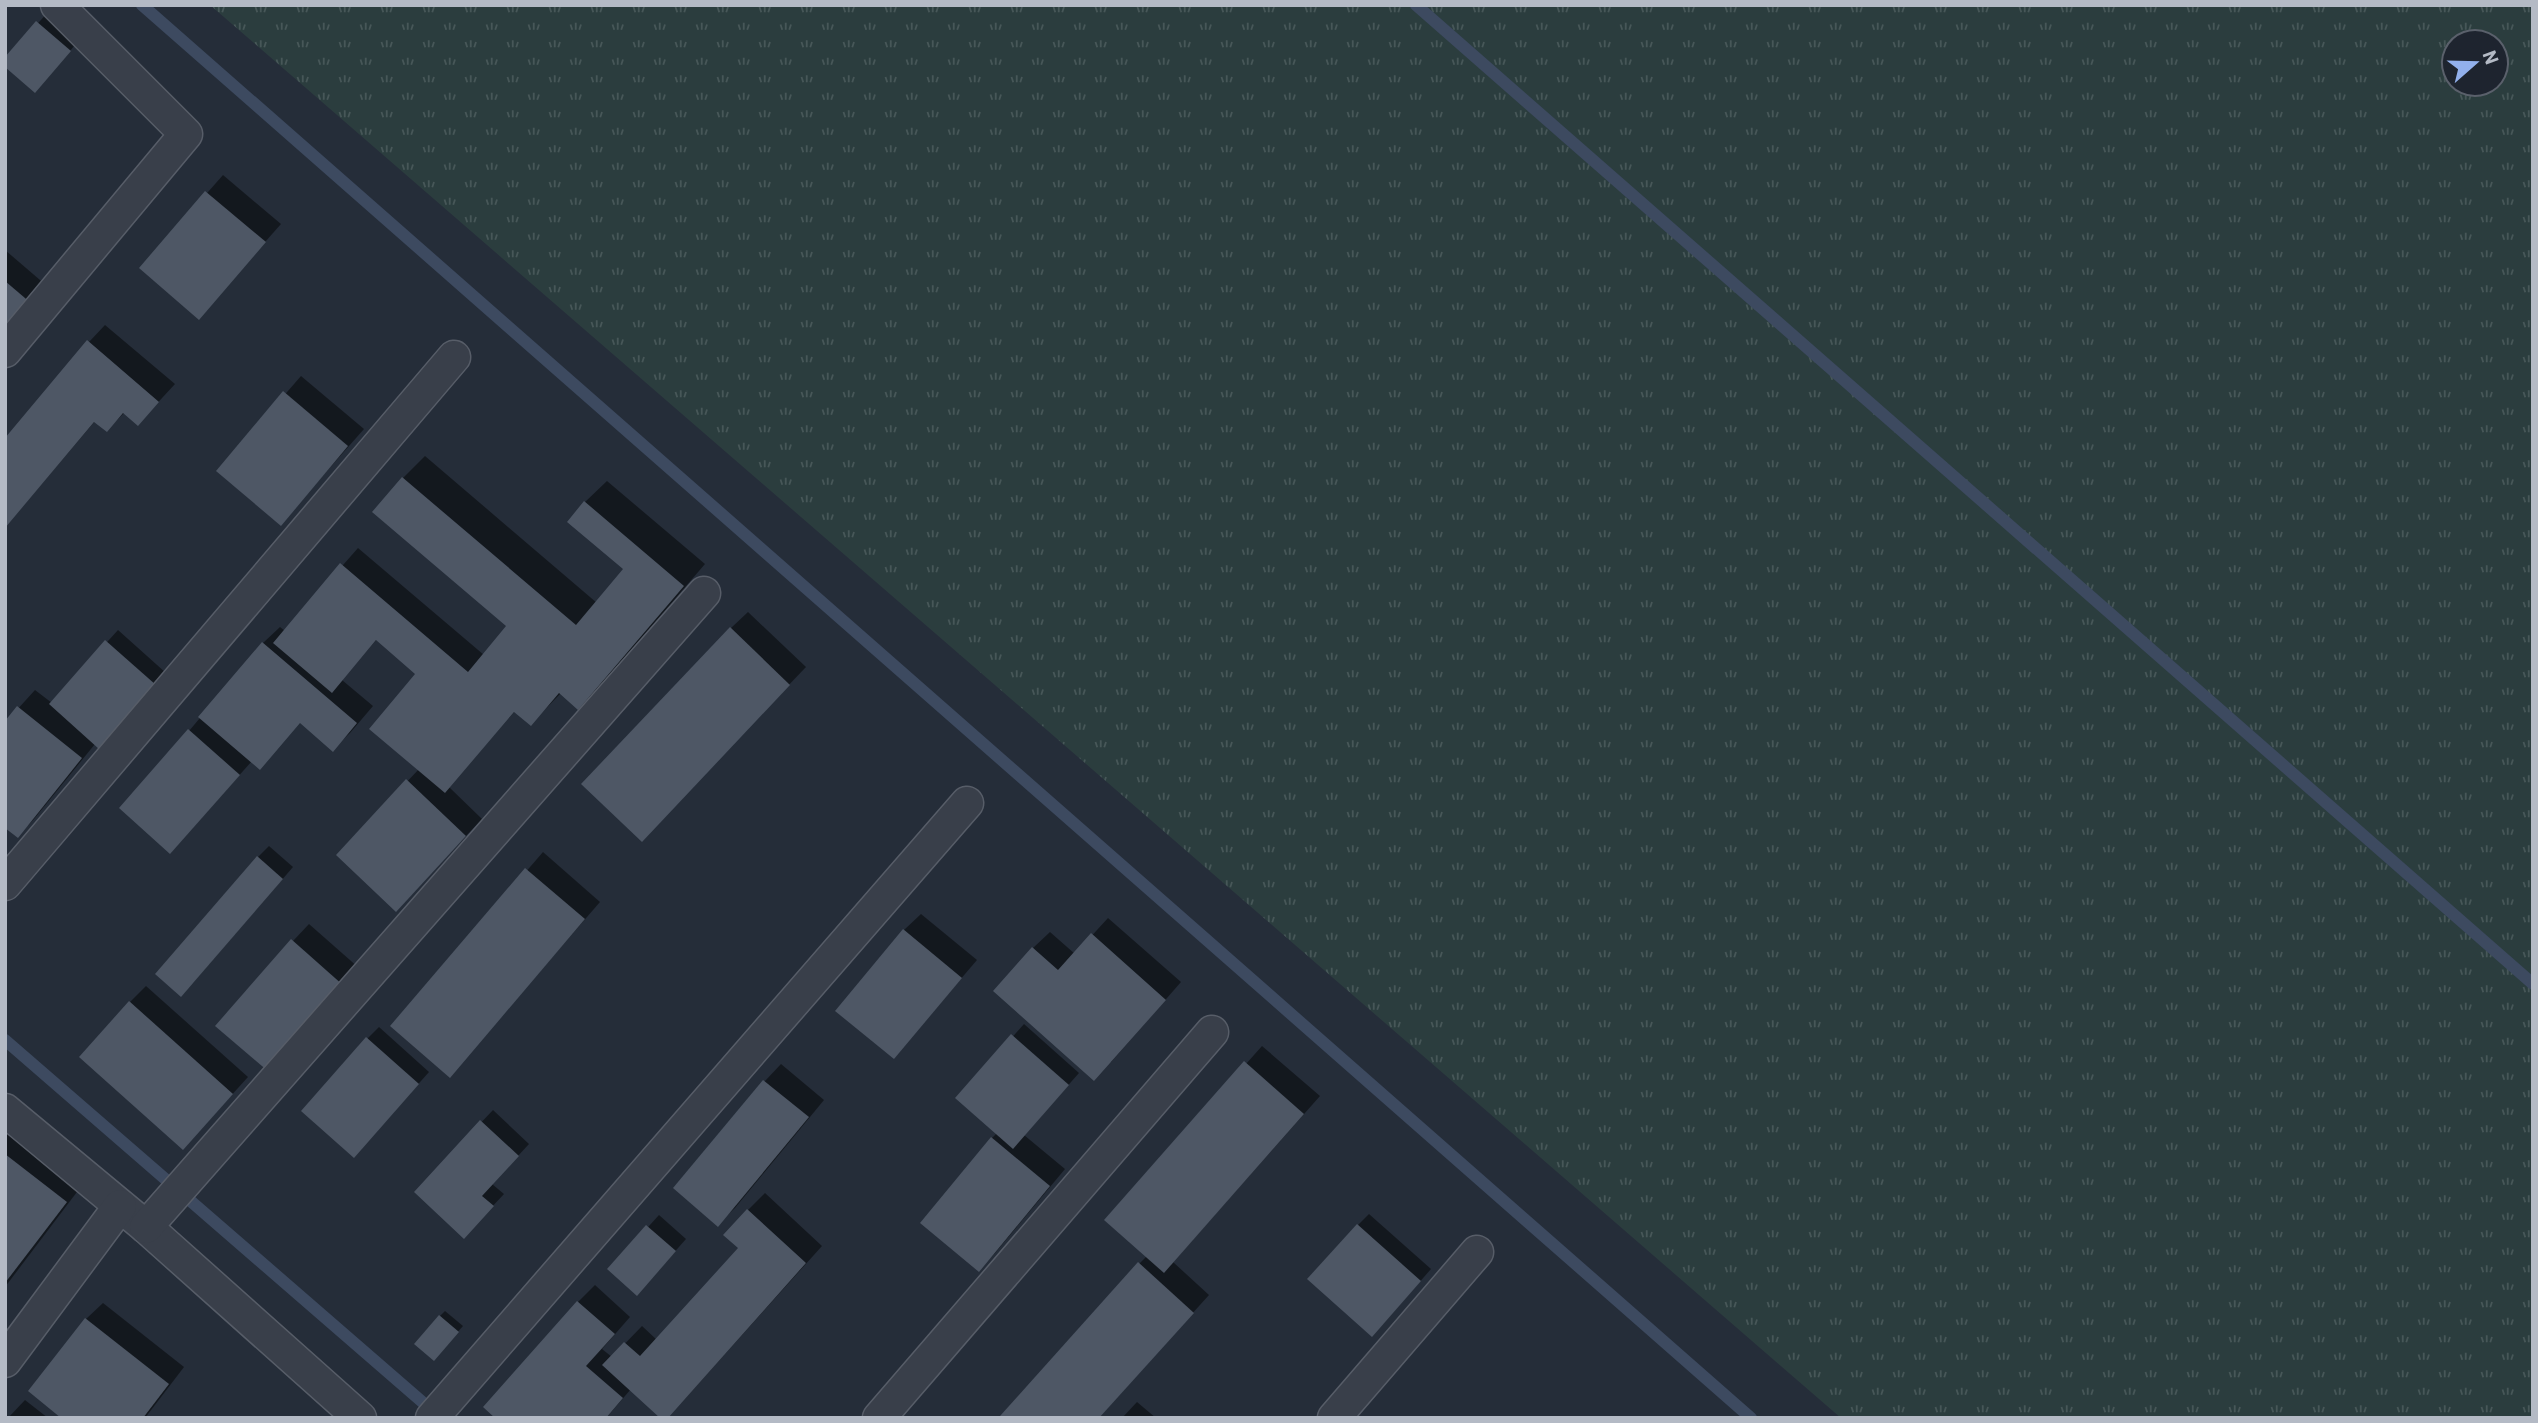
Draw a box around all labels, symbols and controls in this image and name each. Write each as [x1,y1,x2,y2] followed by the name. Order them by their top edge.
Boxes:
[2440,28,2510,98] north arrow
[2478,47,2504,67] text: N

